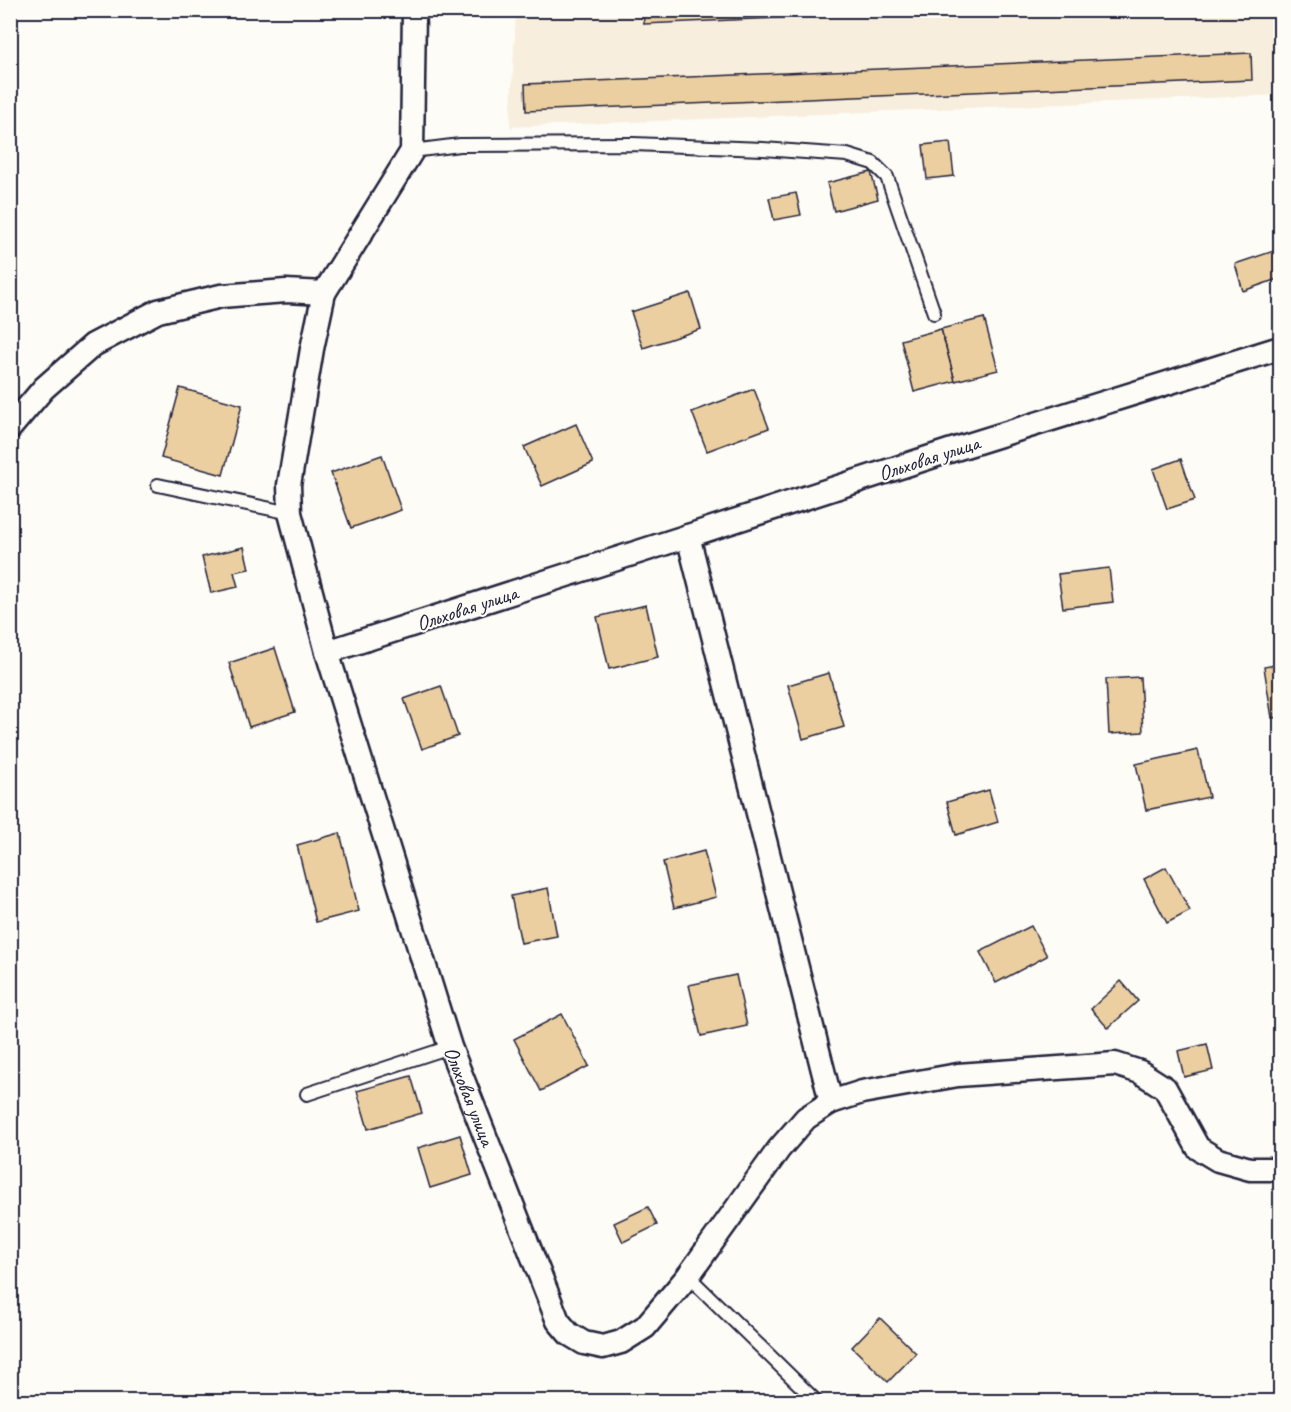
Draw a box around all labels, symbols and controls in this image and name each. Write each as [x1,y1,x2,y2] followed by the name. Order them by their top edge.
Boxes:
[875,429,985,487] street label: Ольховая улица
[413,579,523,637] street label: Ольховая улица
[438,1043,502,1152] street label: Ольховая улица

